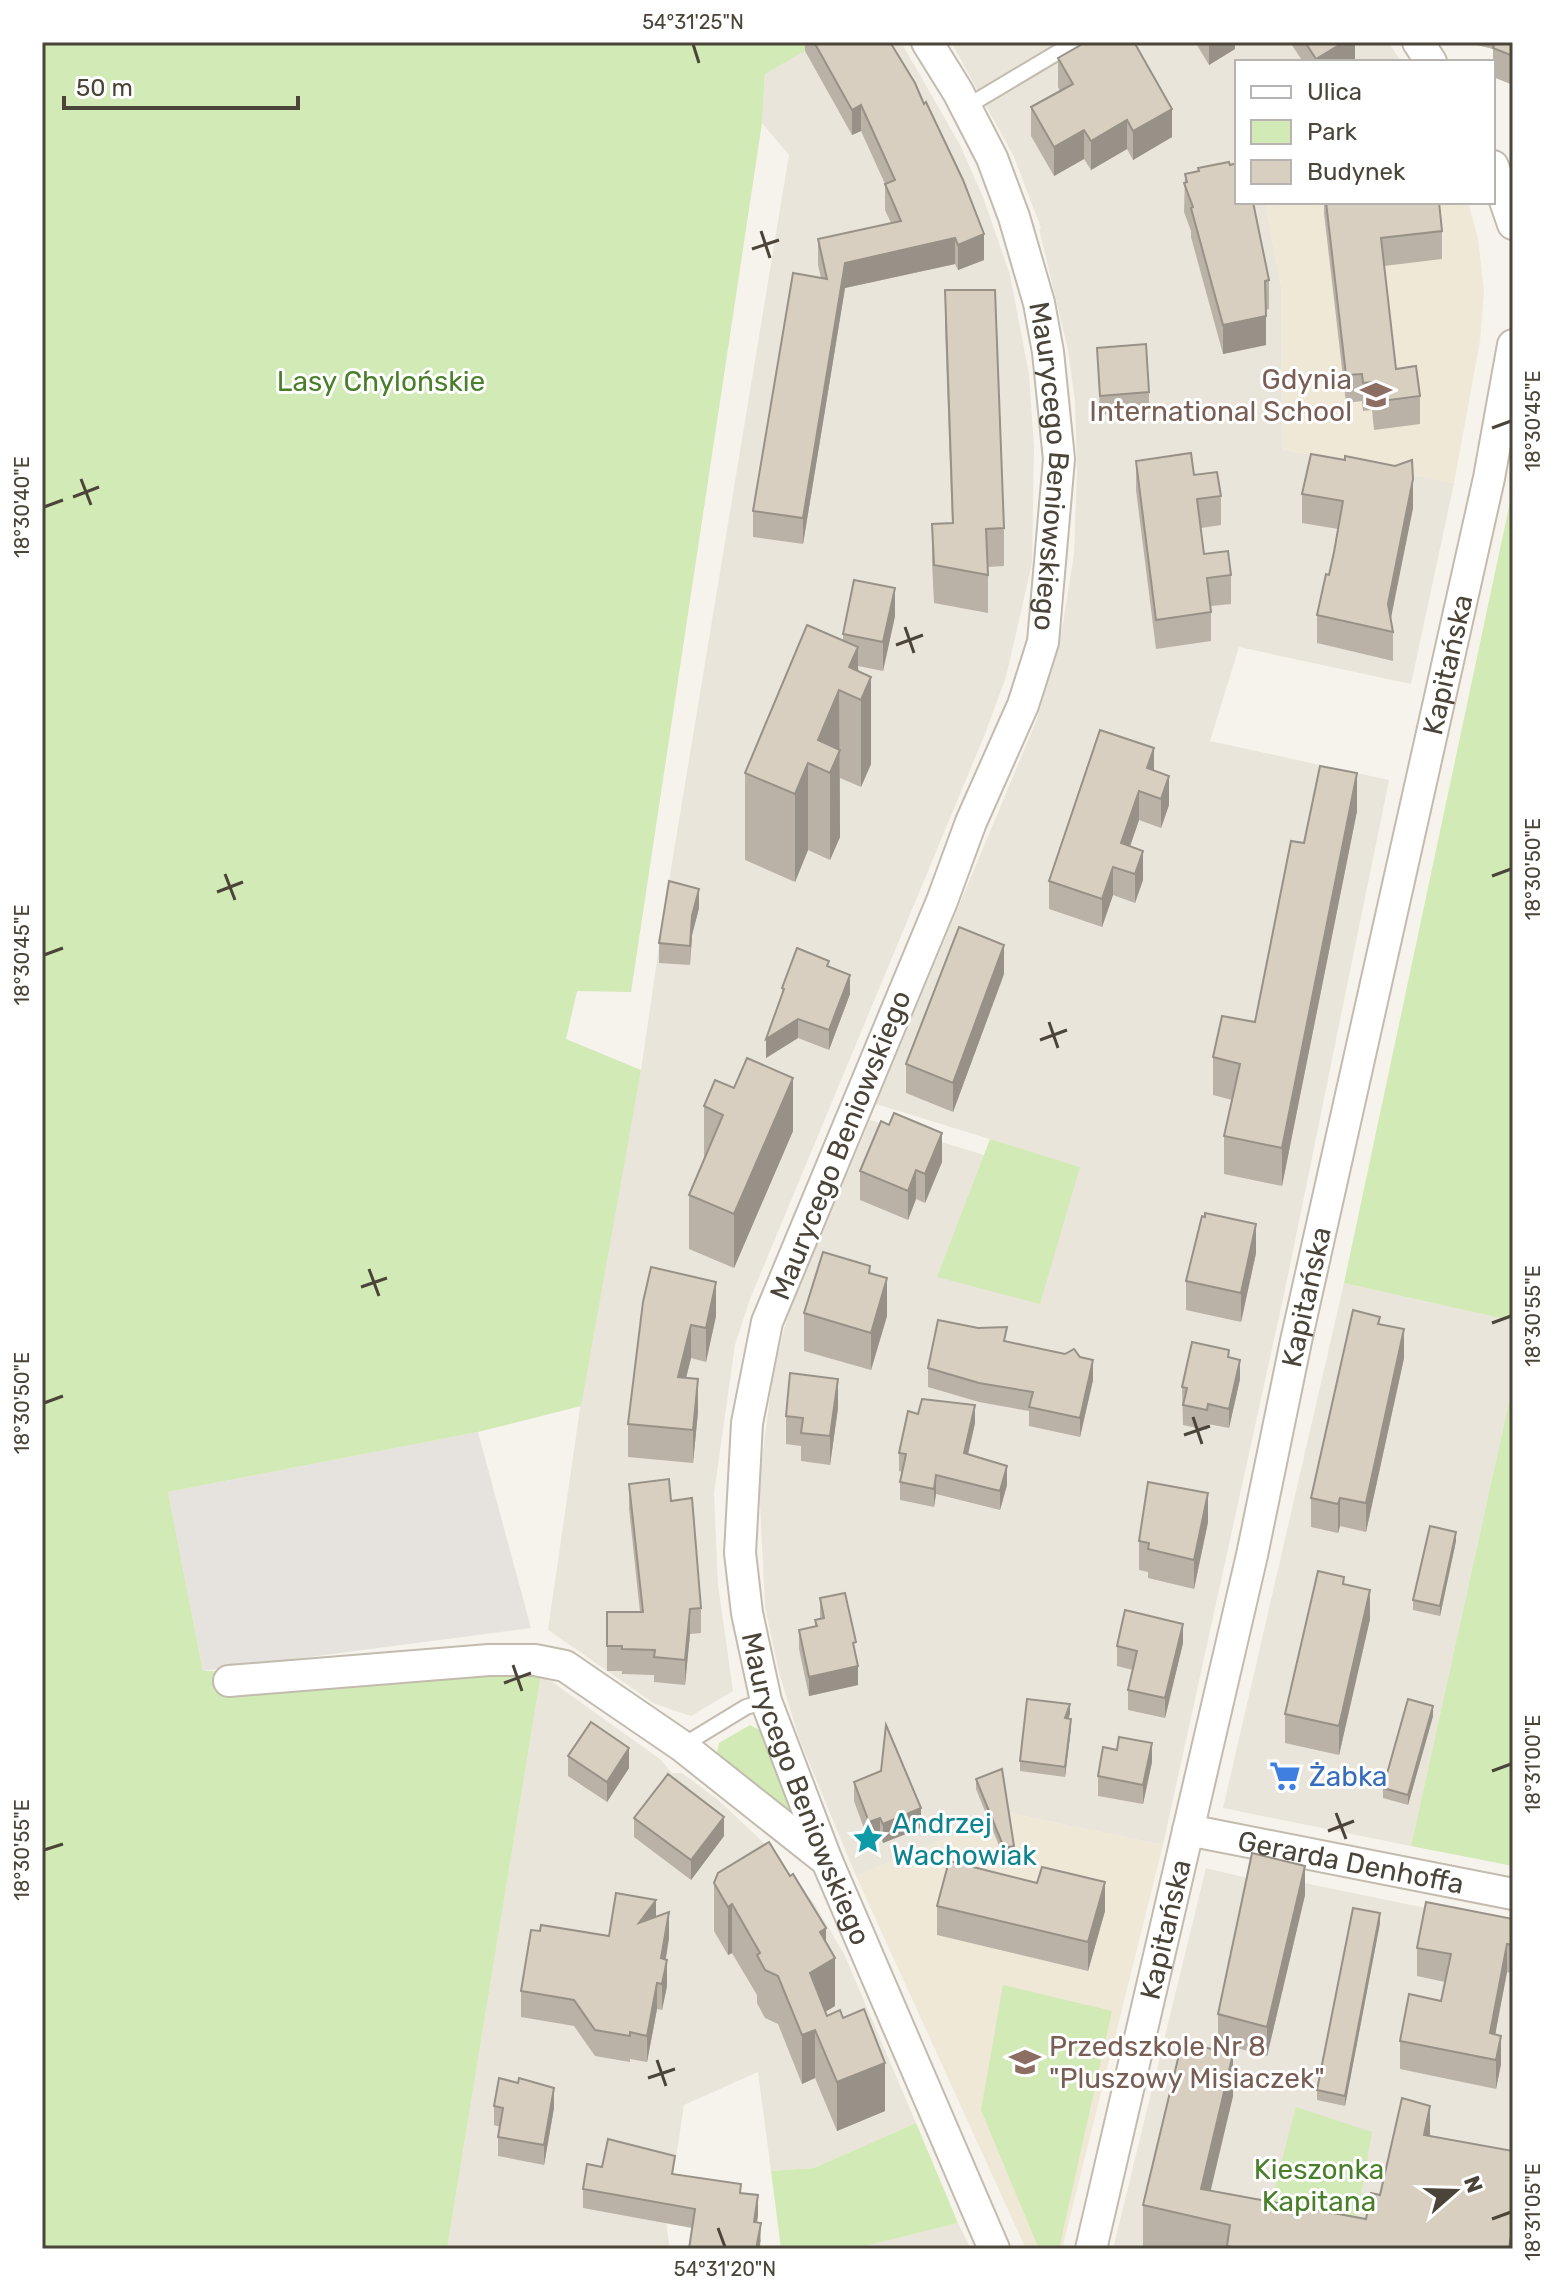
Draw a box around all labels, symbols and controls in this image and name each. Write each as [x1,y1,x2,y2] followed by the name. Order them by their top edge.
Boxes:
[642,10,744,34] text: 54°31'25"N
[64,60,298,110] scale bar
[1235,60,1495,204] legend
[76,74,133,102] text: 50 m
[1307,78,1362,106] text: Ulica
[1307,118,1358,146] text: Park
[1307,158,1406,186] text: Budynek
[1022,299,1076,632] street label: Maurycego Beniowskiego
[1089,363,1352,428] place label: Gdynia International School
[277,365,485,398] park label: Lasy Chylońskie
[1521,371,1545,471] text: 18°30'45"E
[1359,378,1393,412] school or university icon: Gdynia International School
[10,456,34,558] text: 18°30'40"E
[1416,591,1479,738] street label: Kapitańska
[1521,818,1545,920] text: 18°30'50"E
[10,905,34,1005] text: 18°30'45"E
[763,986,918,1305] street label: Maurycego Beniowskiego
[1275,1224,1338,1370] street label: Kapitańska
[1521,1265,1545,1367] text: 18°30'55"E
[10,1352,34,1454] text: 18°30'50"E
[735,1629,877,1950] street label: Maurycego Beniowskiego
[1521,1715,1545,1813] text: 18°31'00"E
[1268,1759,1302,1793] supermarket icon: Żabka
[1309,1760,1388,1793] place label: Żabka
[10,1799,34,1901] text: 18°30'55"E
[892,1807,1037,1872] place label: Andrzej Wachowiak
[851,1822,885,1856] place icon: Andrzej Wachowiak
[1235,1824,1467,1901] street label: Gerarda Denhoffa
[1133,1856,1198,2003] street label: Kapitańska
[1049,2030,1325,2095] place label: Przedszkole Nr 8 "Pluszowy Misiaczek"
[1008,2045,1042,2079] school or university icon: Przedszkole Nr 8 "Pluszowy Misiaczek"
[1415,2151,1495,2231] north arrow
[1254,2153,1384,2218] park label: Kieszonka Kapitana
[1521,2163,1545,2261] text: 18°31'05"E
[1458,2172,1489,2196] text: N
[674,2257,776,2281] text: 54°31'20"N

